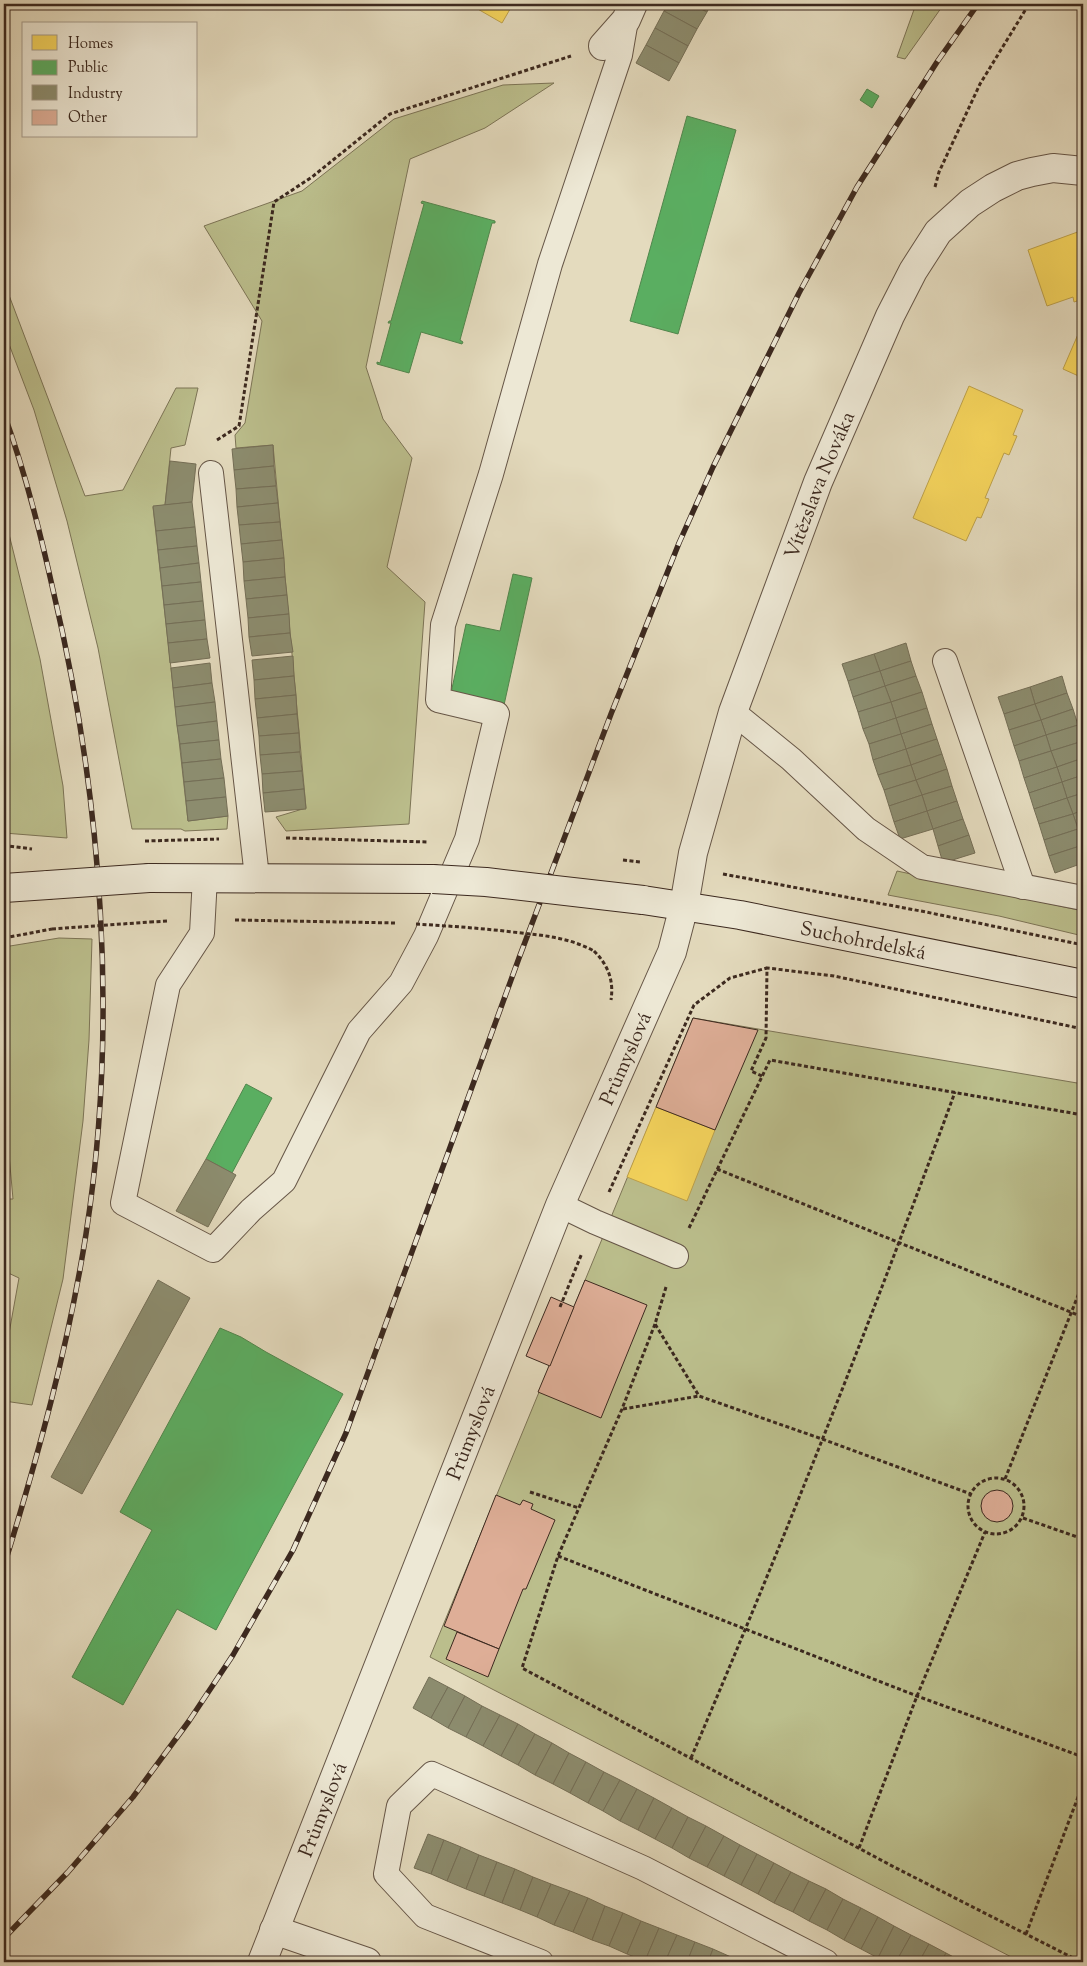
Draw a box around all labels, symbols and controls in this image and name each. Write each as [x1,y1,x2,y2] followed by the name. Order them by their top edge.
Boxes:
[22,22,198,138] legend
[68,34,113,55] text: Homes
[68,58,108,79] text: Public
[68,84,123,105] text: Industry
[68,108,108,129] text: Other
[779,407,864,563] street label: Vítězslava Nováka
[797,915,928,969] street label: Suchohrdelská
[594,1008,661,1111] street label: Průmyslová
[441,1382,504,1485] street label: Průmyslová
[293,1759,356,1862] street label: Průmyslová

